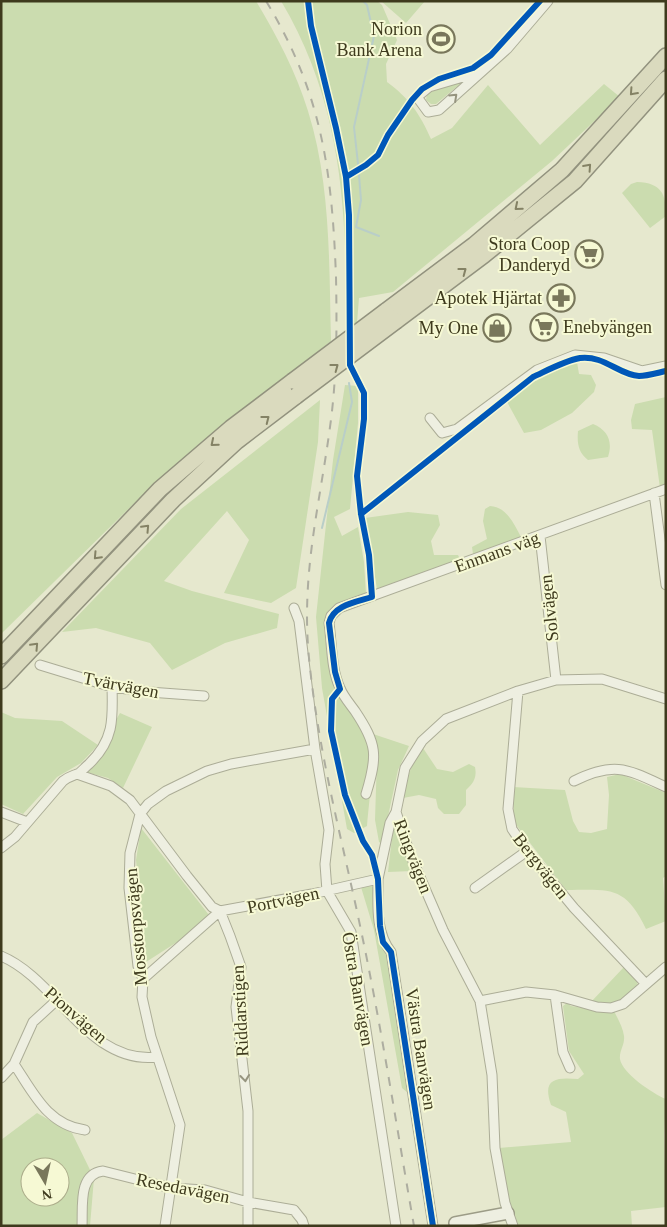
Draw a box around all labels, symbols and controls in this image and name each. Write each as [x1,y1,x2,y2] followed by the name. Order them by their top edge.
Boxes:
[337,19,422,60] place label: Norion Bank Arena
[426,24,456,54] sports icon: Norion Bank Arena
[630,87,639,96] one-way arrow
[448,93,457,102] one-way arrow
[582,164,591,173] one-way arrow
[515,201,524,210] one-way arrow
[488,234,570,275] place label: Stora Coop Danderyd
[574,239,604,269] supermarket icon: Stora Coop Danderyd
[457,268,467,277] one-way arrow
[546,283,576,313] pharmacy icon: Apotek Hjärtat
[435,288,542,308] place label: Apotek Hjärtat
[529,312,559,342] supermarket icon: Enebyängen
[482,313,512,343] shop icon: My One
[563,317,652,337] place label: Enebyängen
[419,318,478,338] place label: My One
[329,364,339,373] one-way arrow
[260,416,269,424] one-way arrow
[210,438,219,447] one-way arrow
[140,525,149,534] one-way arrow
[452,527,542,577] street label: Enmans väg
[94,550,103,559] one-way arrow
[536,574,562,642] street label: Solvägen
[29,643,38,652] one-way arrow
[81,668,161,702] street label: Tvärvägen
[390,816,436,896] street label: Ringvägen
[509,829,573,903] street label: Bergvägen
[121,867,151,987] street label: Mosstorpsvägen
[245,883,321,917] street label: Portvägen
[338,930,378,1048] street label: Östra Banvägen
[228,965,252,1057] street label: Riddarstigen
[41,983,111,1047] street label: Pionvägen
[401,986,441,1112] street label: Västra Banvägen
[239,1074,250,1082] one-way arrow
[20,1157,70,1207] north arrow
[134,1169,232,1207] street label: Resedavägen
[41,1186,53,1203] text: N

